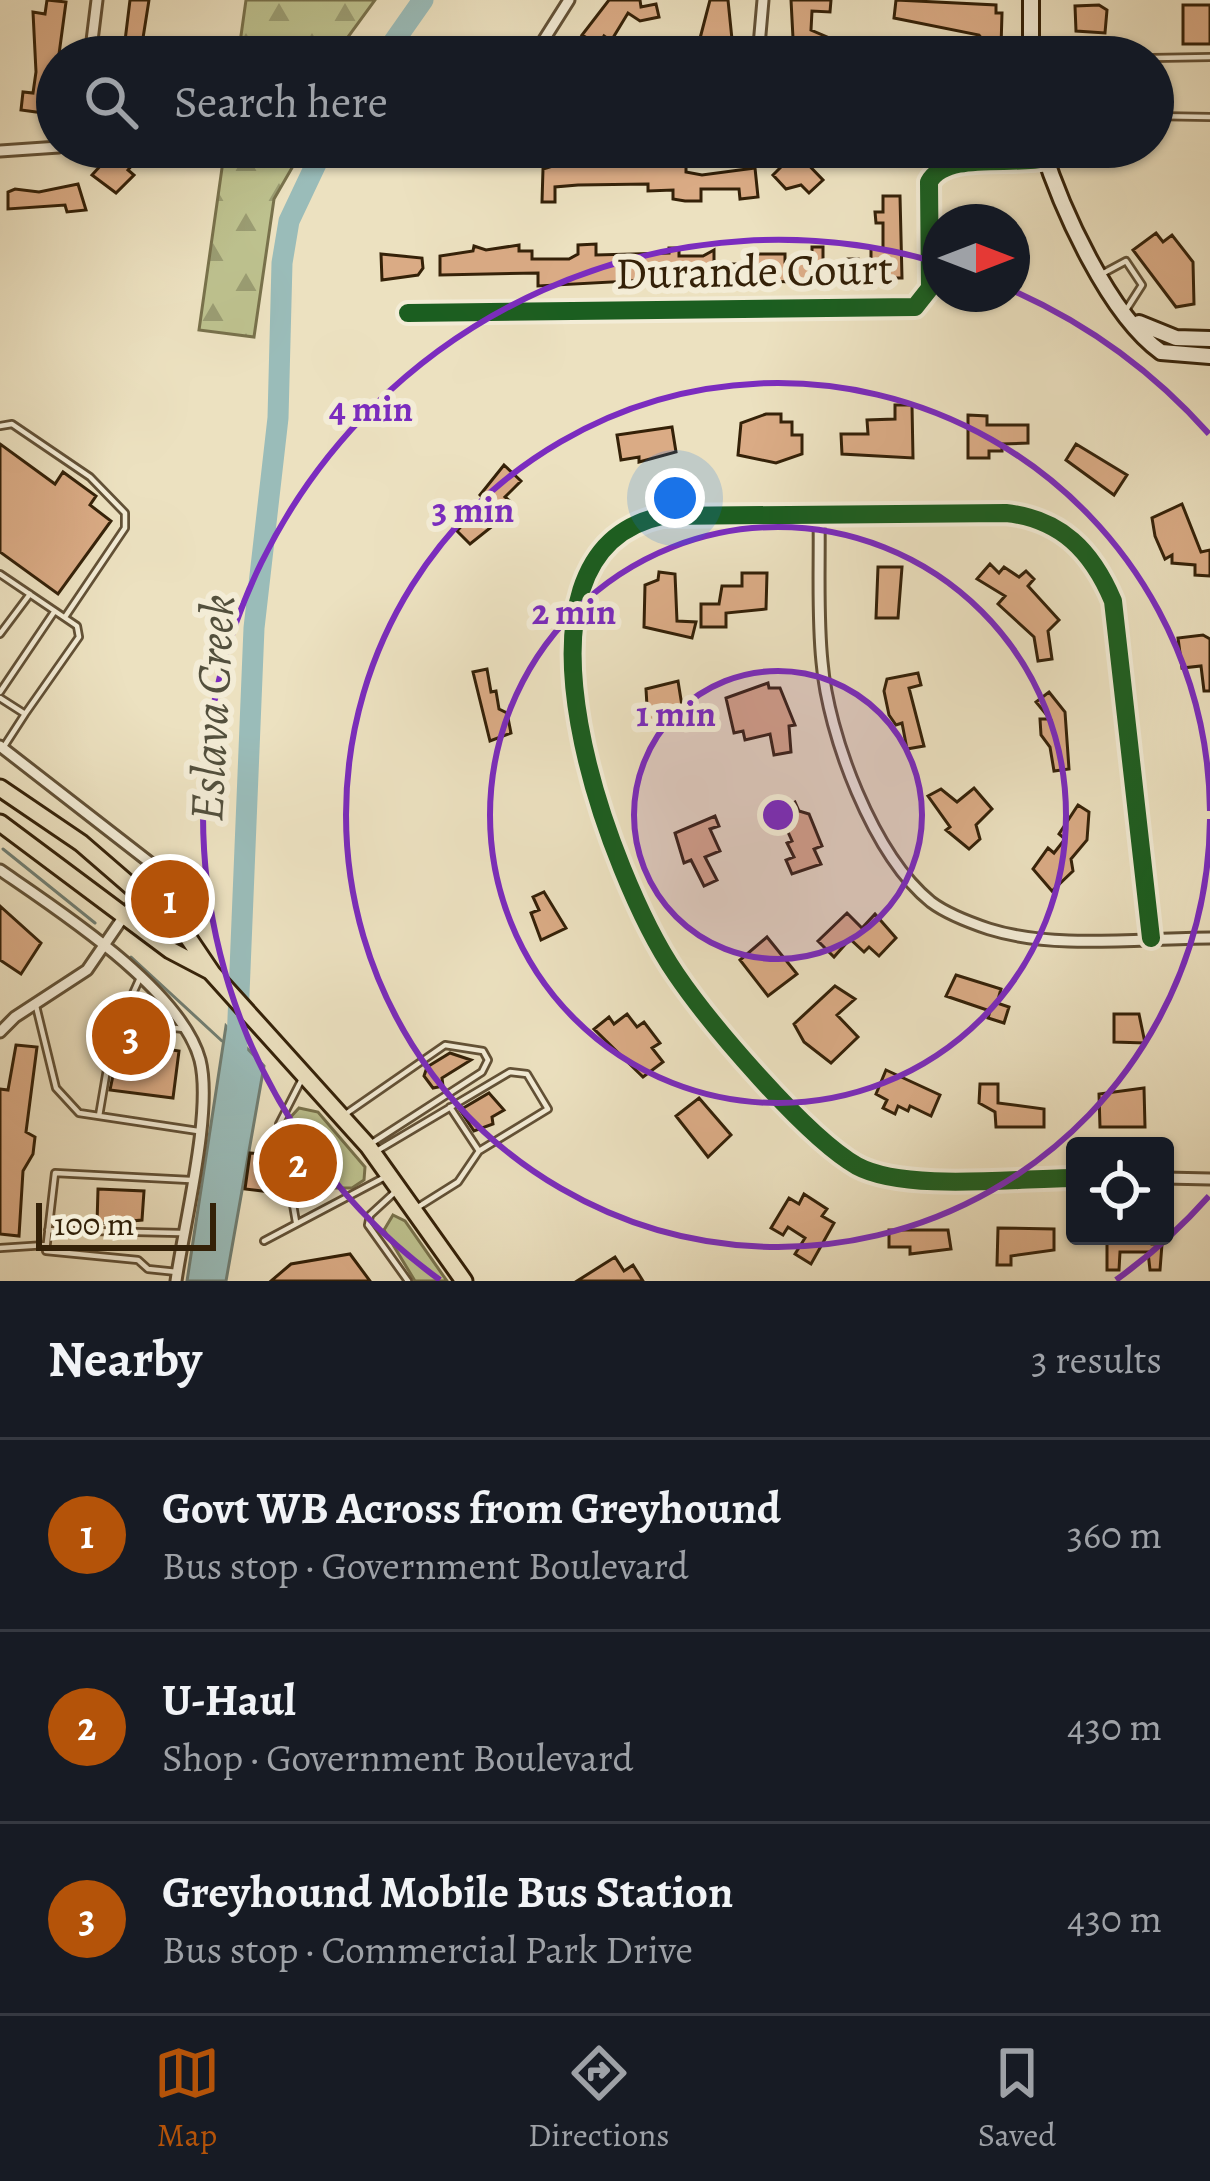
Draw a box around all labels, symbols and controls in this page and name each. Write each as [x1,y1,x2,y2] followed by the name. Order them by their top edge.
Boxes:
[36,36,1174,168] search box
[78,69,144,135] icon: search
[174,71,388,133] text: Search here
[922,204,1030,312] north arrow
[615,238,894,304] street label: Durande Court
[329,384,413,433] text: 4 min
[645,468,705,528] your location
[432,485,514,534] text: 3 min
[532,587,616,636] text: 2 min
[173,593,251,823] water label: Eslava Creek
[636,689,716,738] text: 1 min
[757,794,799,836] centre of rings
[131,854,209,944] pin: 1
[92,991,170,1081] pin: 3
[259,1118,337,1208] pin: 2
[1066,1137,1174,1245] map controls
[1066,1137,1174,1245] button: locate
[36,1197,216,1250] scale bar
[54,1201,134,1246] text: 100 m
[48,1324,202,1394] text: Nearby
[1031,1333,1162,1386] text: 3 results
[162,1477,781,1539] text: Govt WB Across from Greyhound
[80,1508,94,1561] text: 1
[1067,1508,1162,1561] text: 360 m
[162,1539,689,1592] text: Bus stop · Government Boulevard
[162,1669,296,1731] text: U-Haul
[78,1700,96,1753] text: 2
[1067,1700,1162,1753] text: 430 m
[162,1731,634,1784] text: Shop · Government Boulevard
[162,1861,733,1923] text: Greyhound Mobile Bus Station
[79,1892,95,1945] text: 3
[1067,1892,1162,1945] text: 430 m
[162,1923,693,1976] text: Bus stop · Commercial Park Drive
[154,2040,220,2157] tab: Map
[528,2040,670,2157] tab: Directions
[978,2040,1056,2157] tab: Saved

